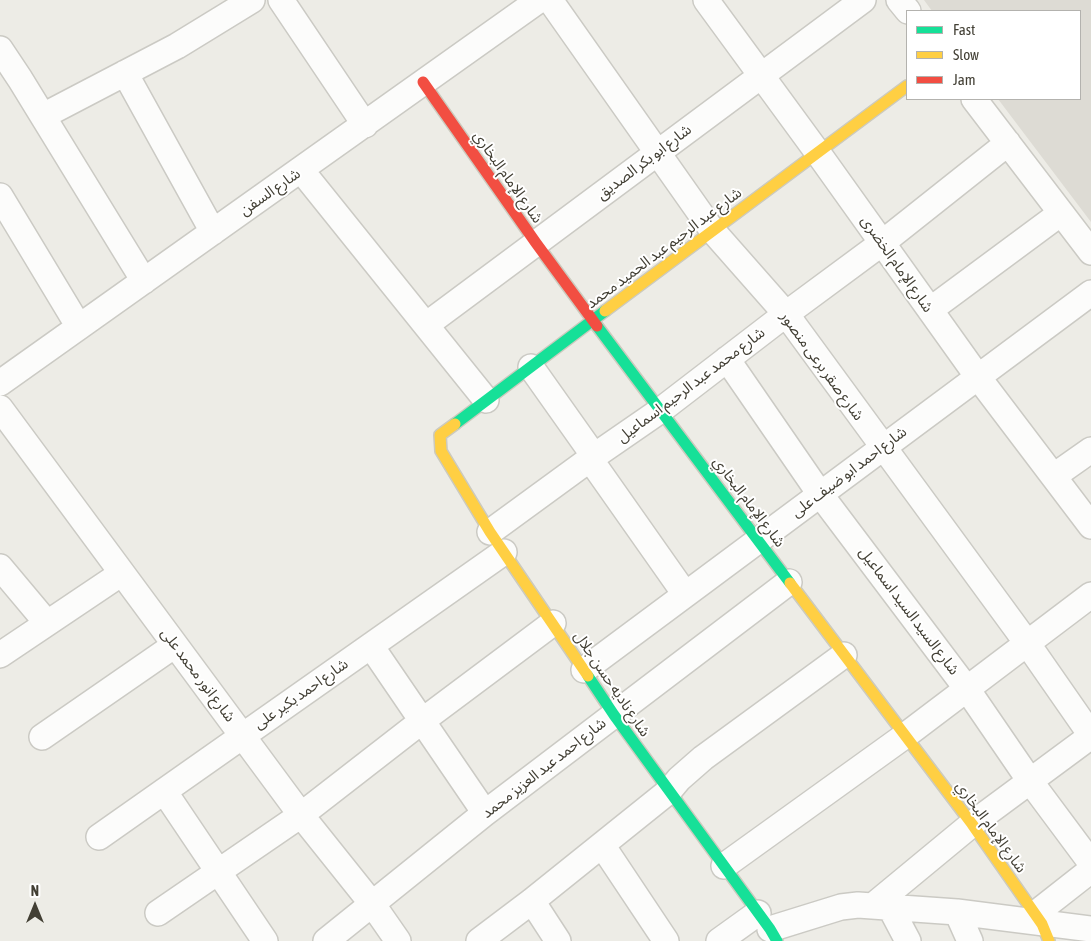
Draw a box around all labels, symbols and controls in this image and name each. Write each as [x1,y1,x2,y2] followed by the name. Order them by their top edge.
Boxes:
[906,10,1081,100] legend
[953,21,975,38] text: Fast
[953,46,979,63] text: Slow
[953,71,976,88] text: Jam
[593,121,695,203] street label: شارع ابو بكر الصديق
[469,127,547,227] street label: شارع الإمام البخاري
[236,165,304,219] street label: شارع السفن
[583,184,745,312] street label: شارع عبد الرحيم عبد الحميد محمد
[857,212,937,316] street label: شارع الإمام الخضرى
[776,308,868,424] street label: شارع صقر برعى منصور
[614,324,768,446] street label: شارع محمد عبد الرحيم اسماعيل
[788,423,910,521] street label: شارع احمد ابو ضيف على
[709,453,789,551] street label: شارع الإمام البخاري
[855,544,963,678] street label: شارع السيد السيد اسماعيل
[157,625,239,725] street label: شارع انور محمد على
[570,628,654,740] street label: شارع ناديه حسن جلال
[250,655,352,733] street label: شارع احمد بكير على
[478,714,610,822] street label: شارع احمد عبد العزيز محمد
[952,778,1030,876] street label: شارع الإمام البخاري
[10,881,60,931] north arrow
[31,883,39,899] text: N

